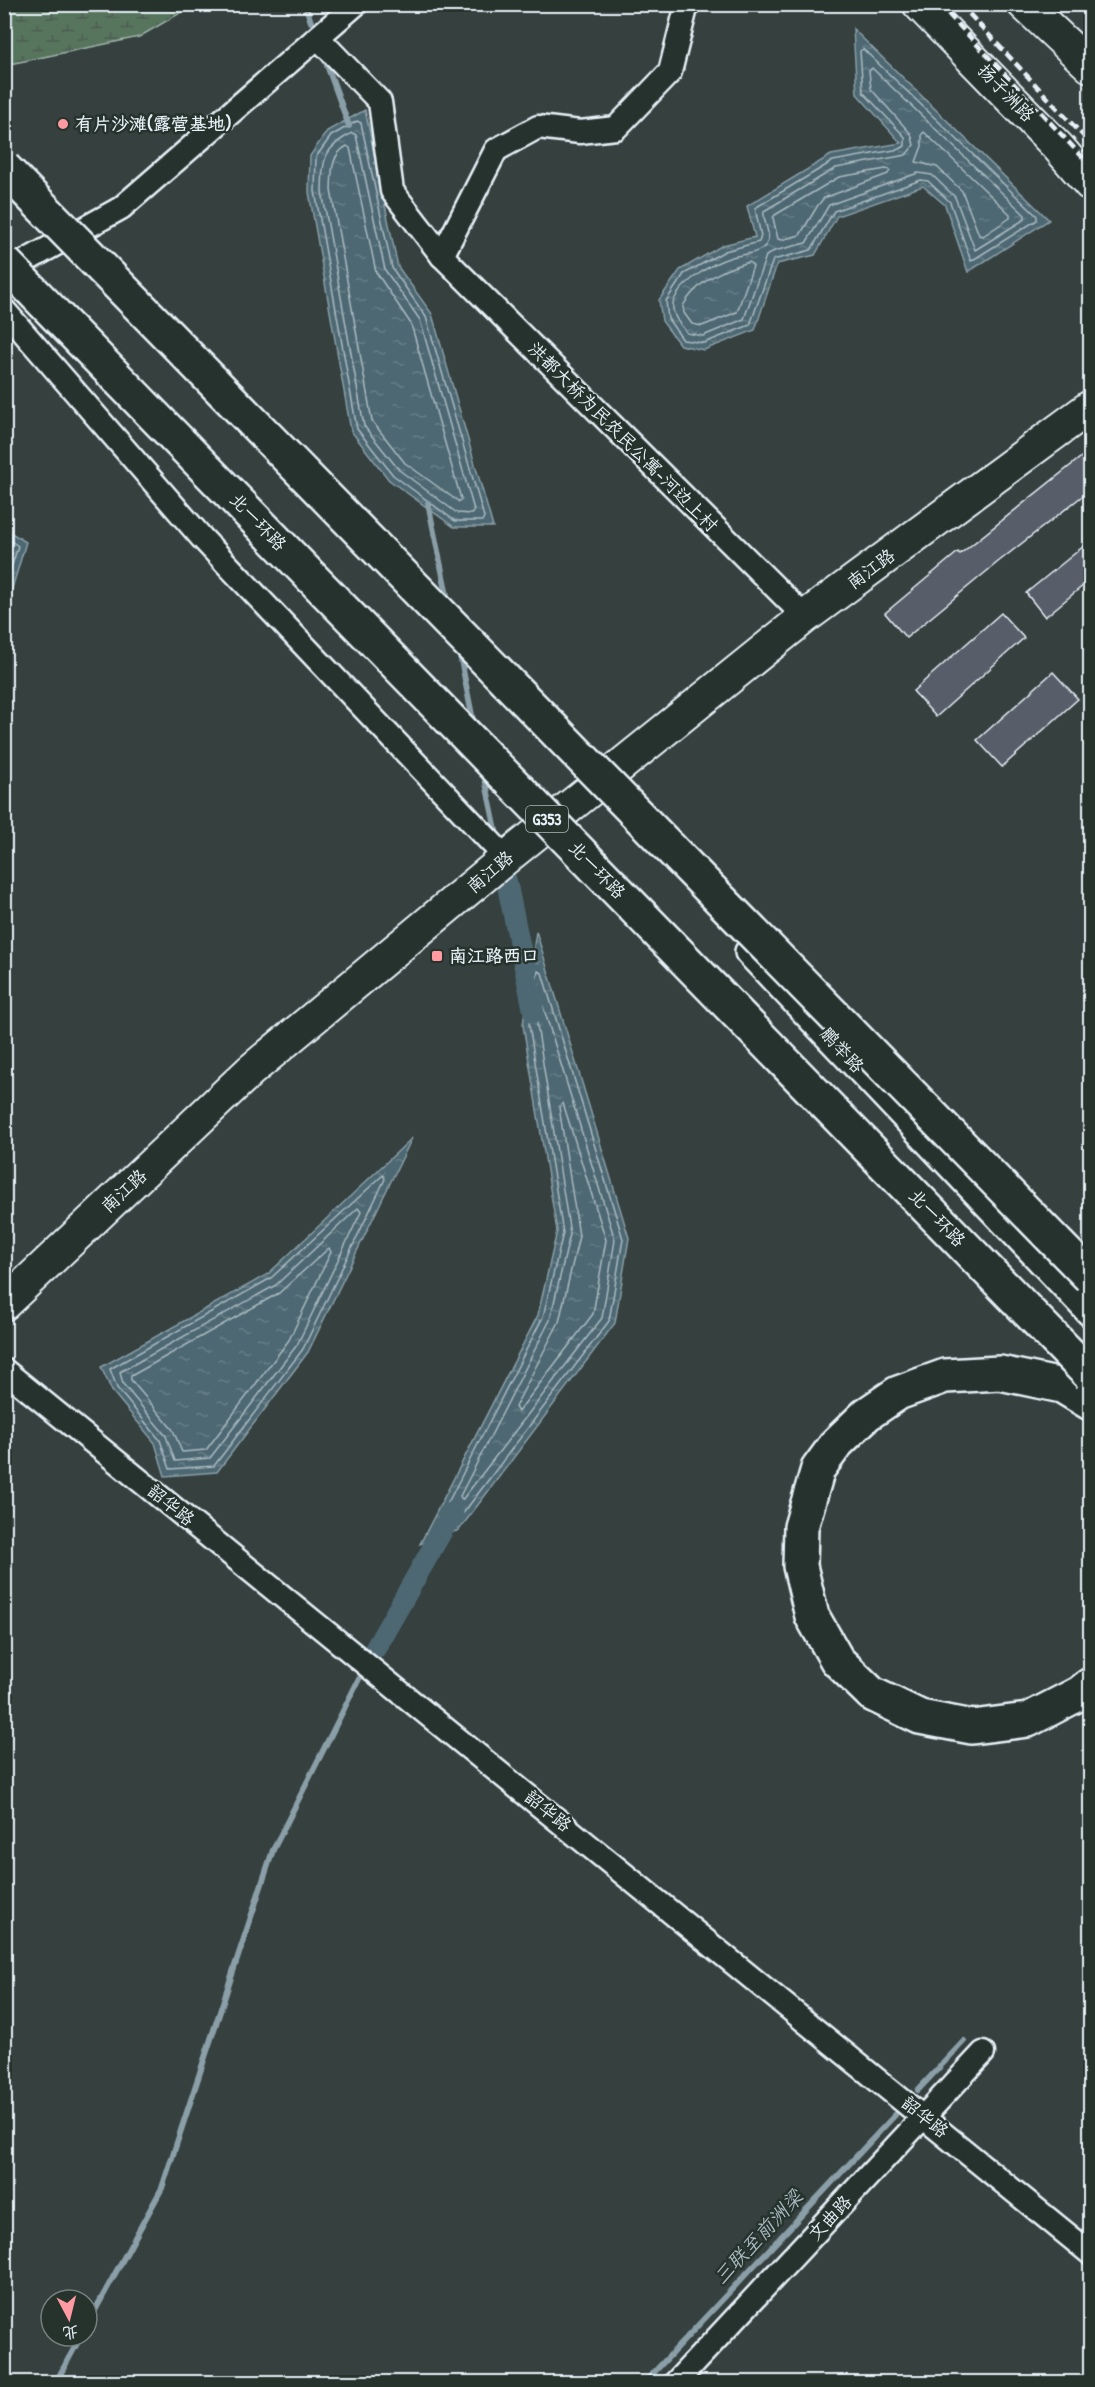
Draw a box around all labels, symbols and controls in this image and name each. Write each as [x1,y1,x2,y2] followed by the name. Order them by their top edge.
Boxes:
[972,58,1040,127] street label: 扬子洲路
[75,111,232,136] place label: 有片沙滩(露营基地)
[56,117,70,131] marker: 有片沙滩(露营基地)
[523,336,724,537] street label: 洪都大桥为民农民公寓-河边上村
[224,487,292,556] street label: 北一环路
[842,543,900,595] street label: 南江路
[526,806,568,832] road number: G353
[563,835,631,904] street label: 北一环路
[461,845,518,899] street label: 南江路
[449,943,539,968] place label: 南江路西口
[430,949,444,963] marker: 南江路西口
[815,1021,870,1078] street label: 鹏举路
[95,1163,152,1218] street label: 南江路
[903,1183,971,1252] street label: 北一环路
[142,1478,200,1531] street label: 韶华路
[519,1784,577,1837] street label: 韶华路
[896,2090,954,2143] street label: 韶华路
[707,2182,810,2290] water label: 三联至前洲梁
[802,2189,857,2246] street label: 文曲路
[39,2288,99,2348] north arrow
[62,2321,80,2345] text: 北

